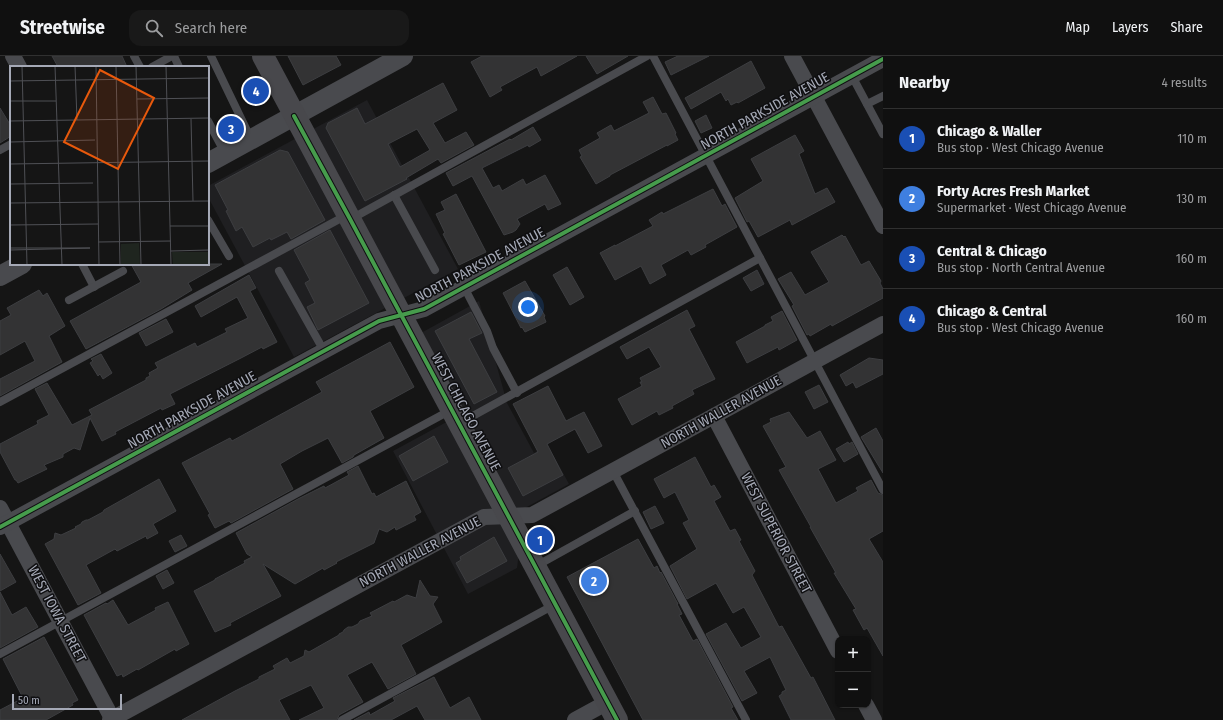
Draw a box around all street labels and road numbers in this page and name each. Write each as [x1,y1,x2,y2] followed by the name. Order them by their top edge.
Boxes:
[698,68,833,153] street label: NORTH PARKSIDE AVENUE
[412,223,548,306] street label: NORTH PARKSIDE AVENUE
[428,350,504,474] street label: WEST CHICAGO AVENUE
[125,367,260,452] street label: NORTH PARKSIDE AVENUE
[658,372,784,452] street label: NORTH WALLER AVENUE
[737,470,815,596] street label: WEST SUPERIOR STREET
[357,513,484,591] street label: NORTH WALLER AVENUE
[24,563,90,666] street label: WEST IOWA STREET

